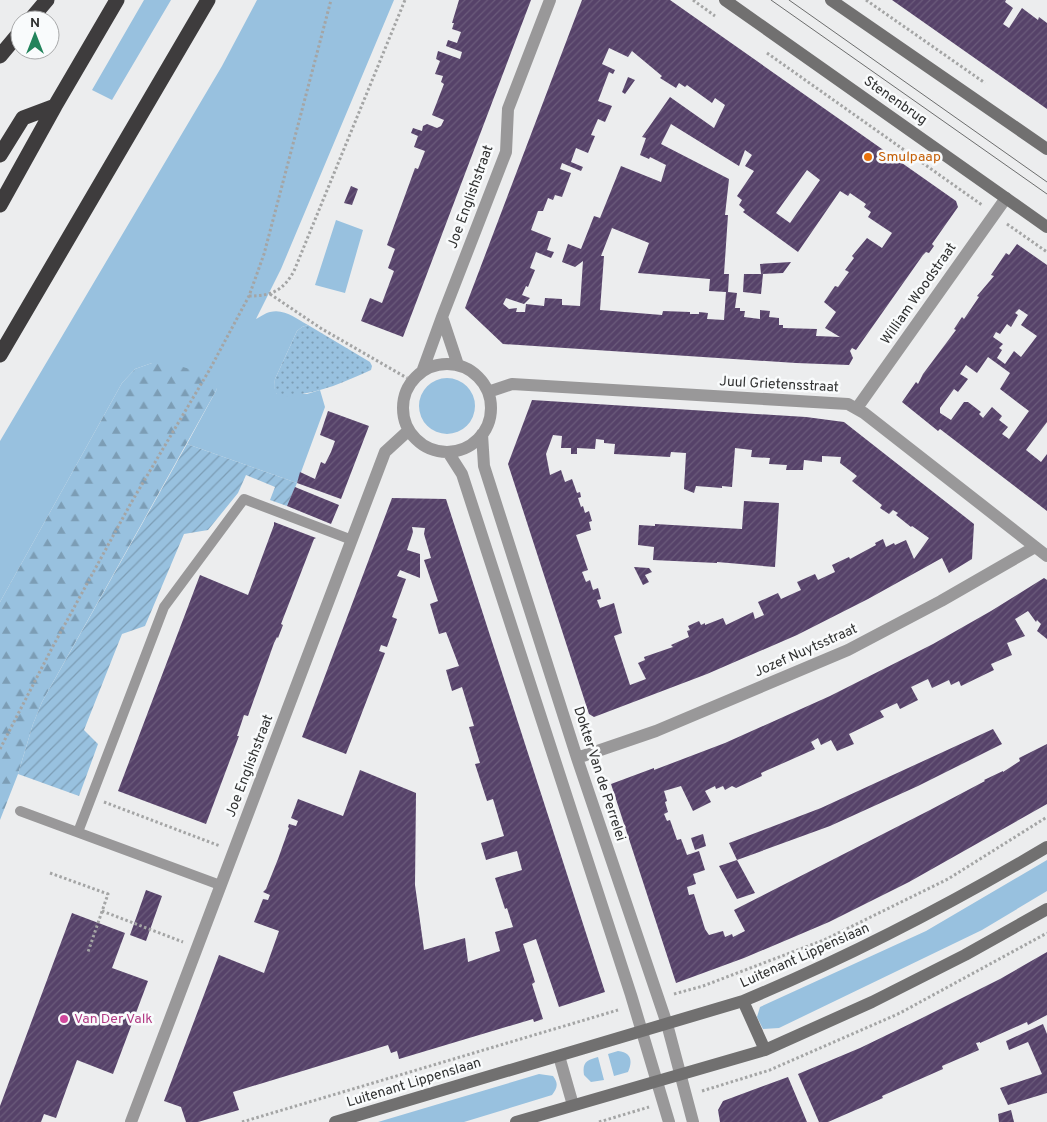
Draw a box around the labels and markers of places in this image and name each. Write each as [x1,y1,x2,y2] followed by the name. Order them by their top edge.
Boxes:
[878,149,941,166] place label: Smulpaap
[862,151,874,163] marker: Smulpaap
[74,1011,153,1028] place label: Van Der Valk
[58,1013,70,1025] marker: Van Der Valk

